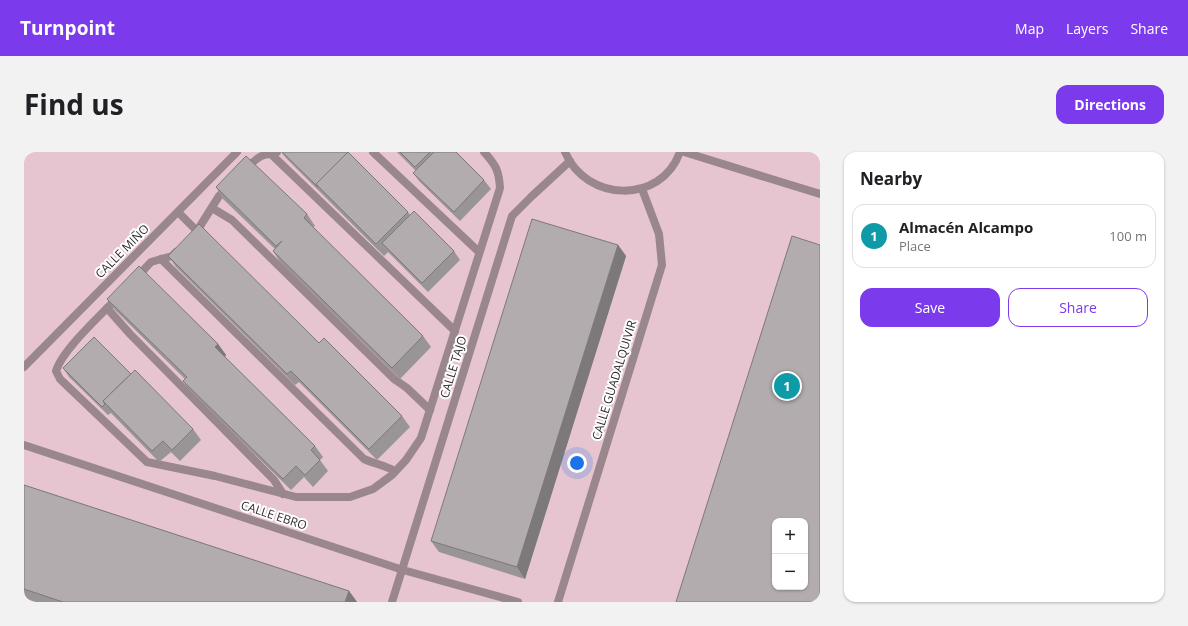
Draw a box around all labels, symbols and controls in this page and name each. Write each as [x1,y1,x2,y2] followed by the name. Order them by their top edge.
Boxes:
[20,15,115,41] text: Turnpoint
[1015,19,1044,38] text: Map
[1066,19,1108,38] text: Layers
[1130,19,1168,38] text: Share
[24,85,124,123] text: Find us
[1056,85,1164,124] button: Directions
[860,167,922,190] text: Nearby
[899,217,1033,237] text: Almacén Alcampo
[91,220,153,282] street label: CALLE MIÑO
[870,227,878,245] text: 1
[1109,227,1147,245] text: 100 m
[899,237,931,255] text: Place
[860,288,1000,327] button: Save
[1008,288,1148,327] button: Share
[588,317,640,442] street label: CALLE GUADALQUIVIR
[435,334,471,400] street label: CALLE TAJO
[774,371,800,401] pin: 1
[567,453,587,473] your location
[239,496,309,534] street label: CALLE EBRO
[772,518,808,590] map controls
[772,518,808,554] button: +
[772,554,808,590] button: −

